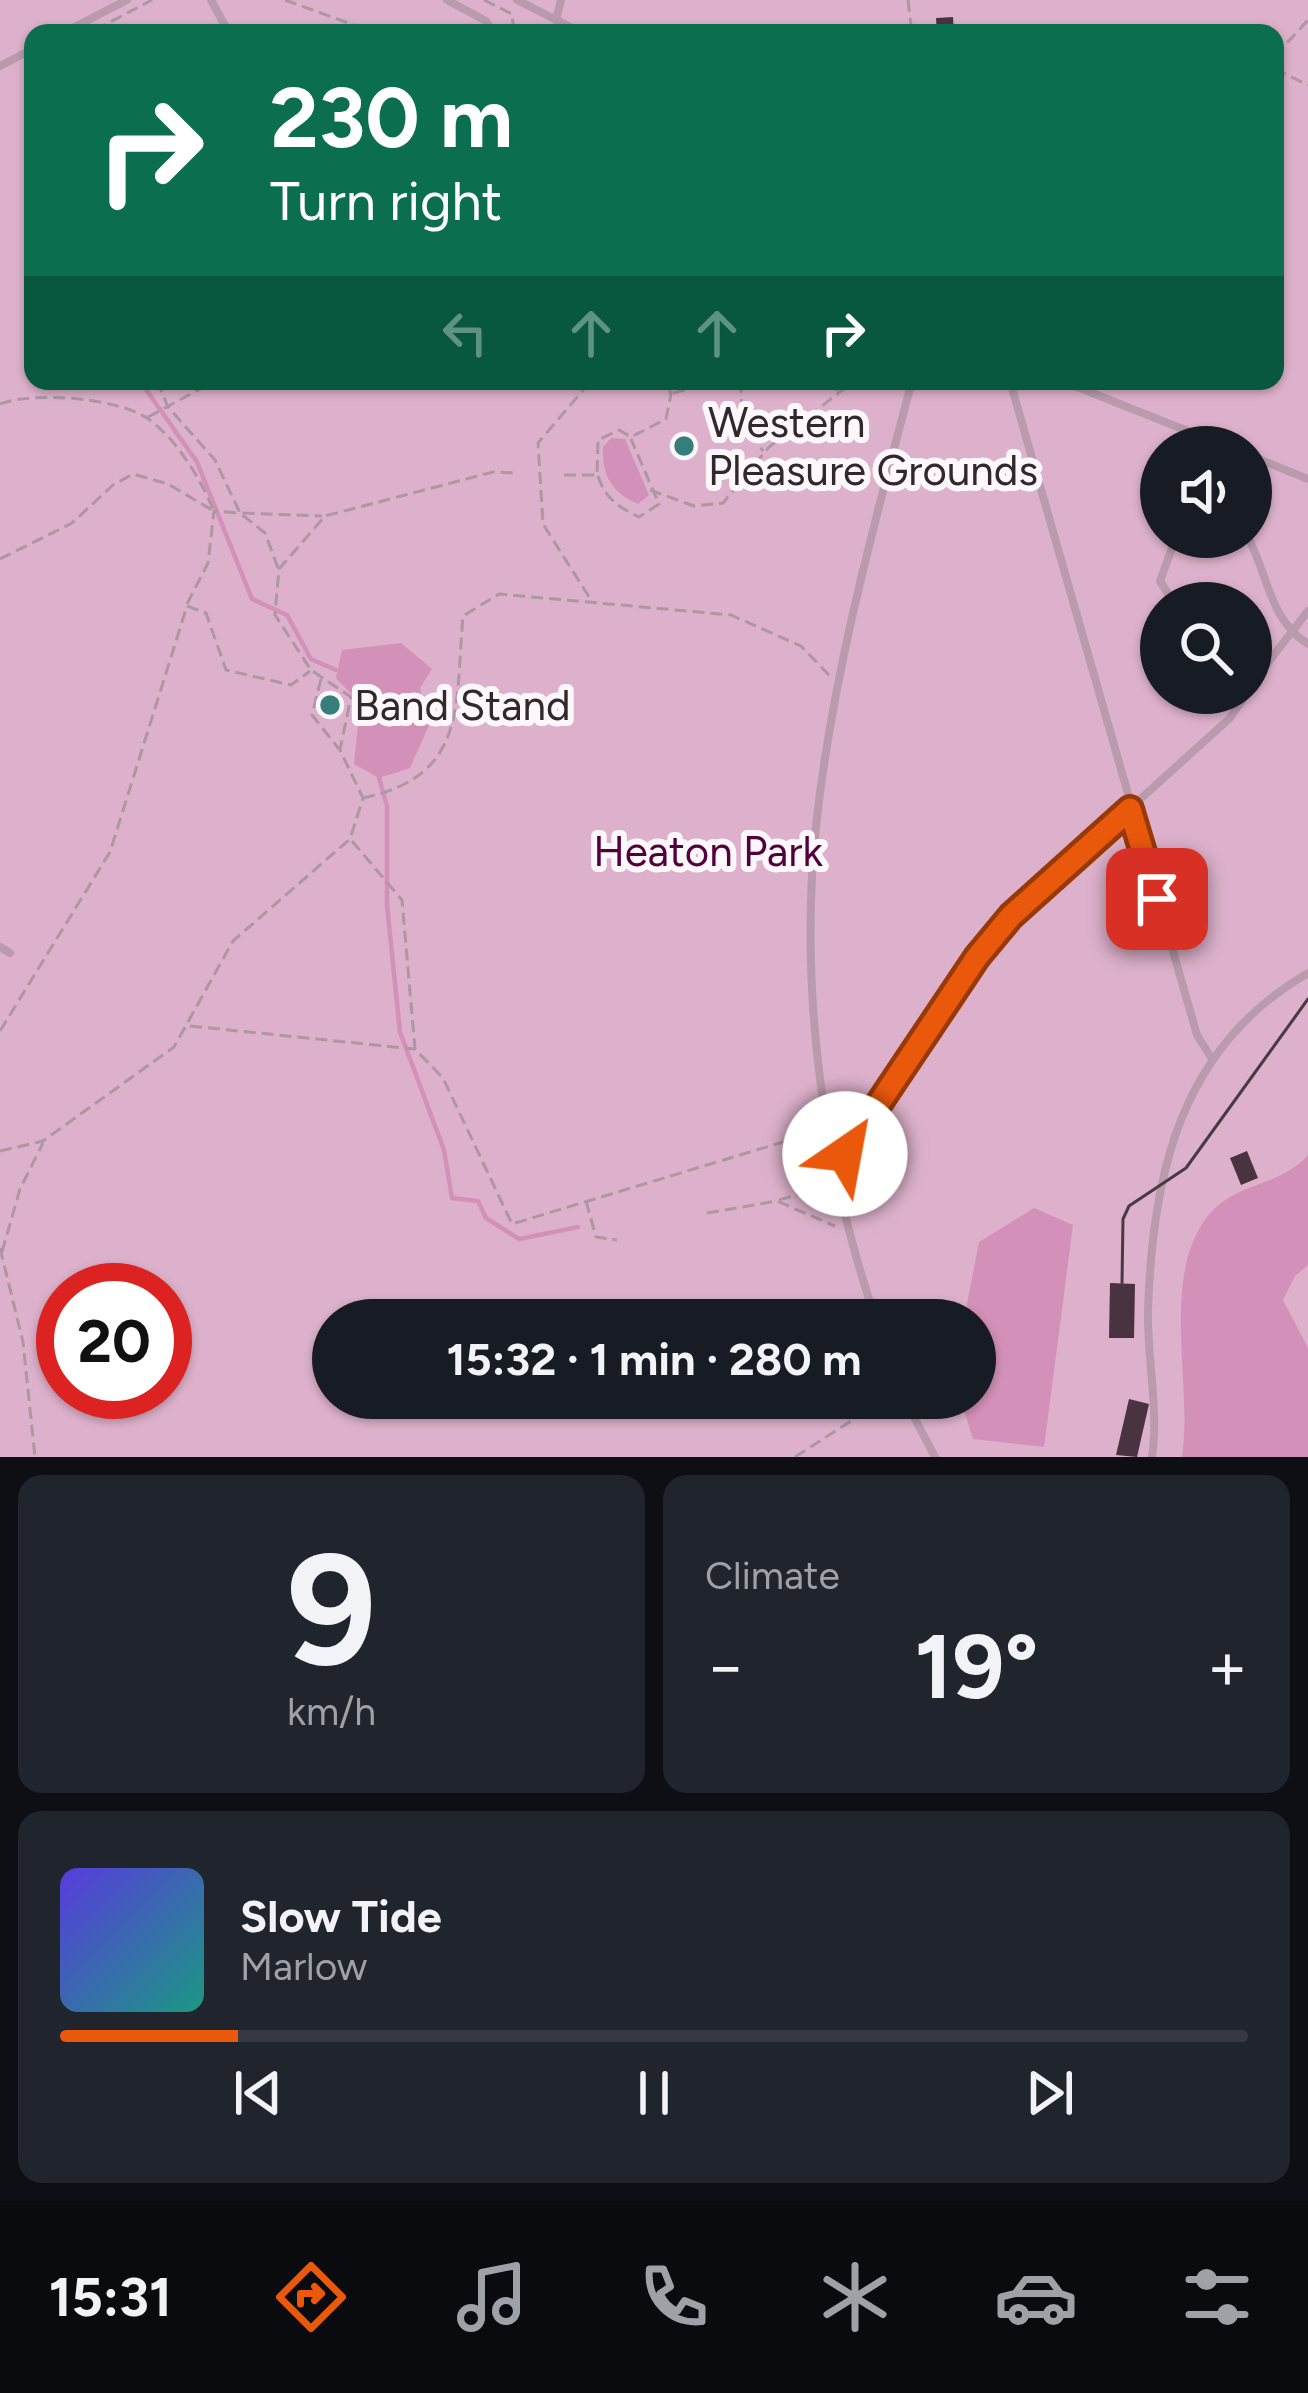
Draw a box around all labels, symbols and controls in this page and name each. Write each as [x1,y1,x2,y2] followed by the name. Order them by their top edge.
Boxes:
[270,67,513,168] text: 230 m
[72,72,228,228] icon: right
[270,169,502,234] text: Turn right
[432,300,498,366] icon: left
[558,300,624,366] icon: ahead
[684,300,750,366] icon: ahead
[810,300,876,366] icon: right
[708,397,1038,496] place label: Western Pleasure Grounds
[1140,426,1272,714] map controls
[1140,426,1272,558] button: sound
[671,433,697,459] marker: Western Pleasure Grounds
[1140,582,1272,714] button: search
[354,680,571,731] place label: Band Stand
[317,692,343,718] marker: Band Stand
[593,826,823,877] park label: Heaton Park
[1106,848,1208,950] pin
[1124,866,1190,932] icon: arrive
[782,1091,908,1217] position arrow
[36,1263,192,1419] speed limit sign: 20
[447,1332,862,1386] text: 15:32 · 1 min · 280 m
[286,1516,377,1703] text: 9
[705,1552,840,1599] text: Climate
[914,1612,1039,1721] text: 19°
[705,1626,746,1706] text: −
[1207,1626,1248,1706] text: +
[287,1688,376,1735] text: km/h
[240,1889,442,1943] text: Slow Tide
[240,1943,367,1990] text: Marlow
[225,2060,291,2126] icon: previous
[621,2060,687,2126] icon: pause
[1017,2060,1083,2126] icon: next
[269,2255,353,2339] icon: directions
[450,2255,534,2339] icon: music
[632,2255,716,2339] icon: phone
[813,2255,897,2339] icon: climate
[994,2255,1078,2339] icon: car
[1175,2255,1259,2339] icon: filters
[49,2265,172,2330] text: 15:31

